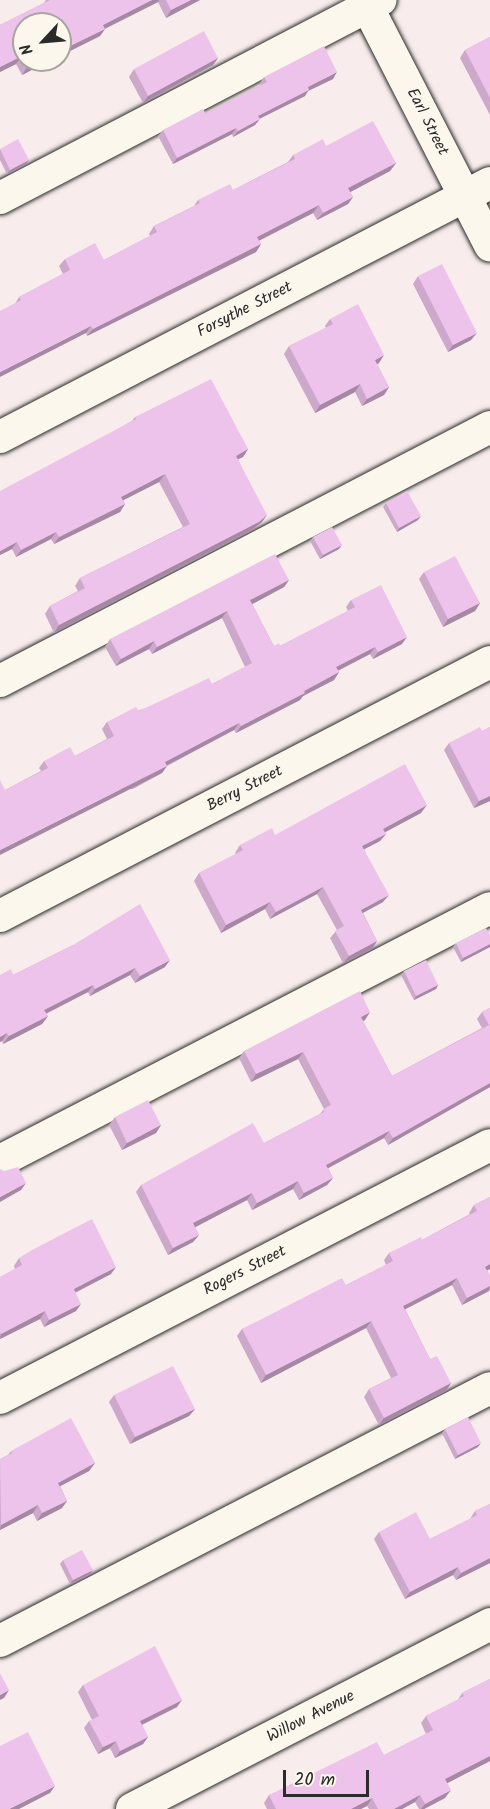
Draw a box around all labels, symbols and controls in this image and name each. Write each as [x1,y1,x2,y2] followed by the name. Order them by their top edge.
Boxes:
[12,12,72,72] north arrow
[14,39,41,59] text: N
[402,85,452,159] street label: Earl Street
[194,278,296,342] street label: Forsythe Street
[204,762,286,816] street label: Berry Street
[200,1242,290,1300] street label: Rogers Street
[264,1687,358,1747] street label: Willow Avenue
[286,1758,372,1796] scale bar
[294,1766,335,1795] text: 20 m

